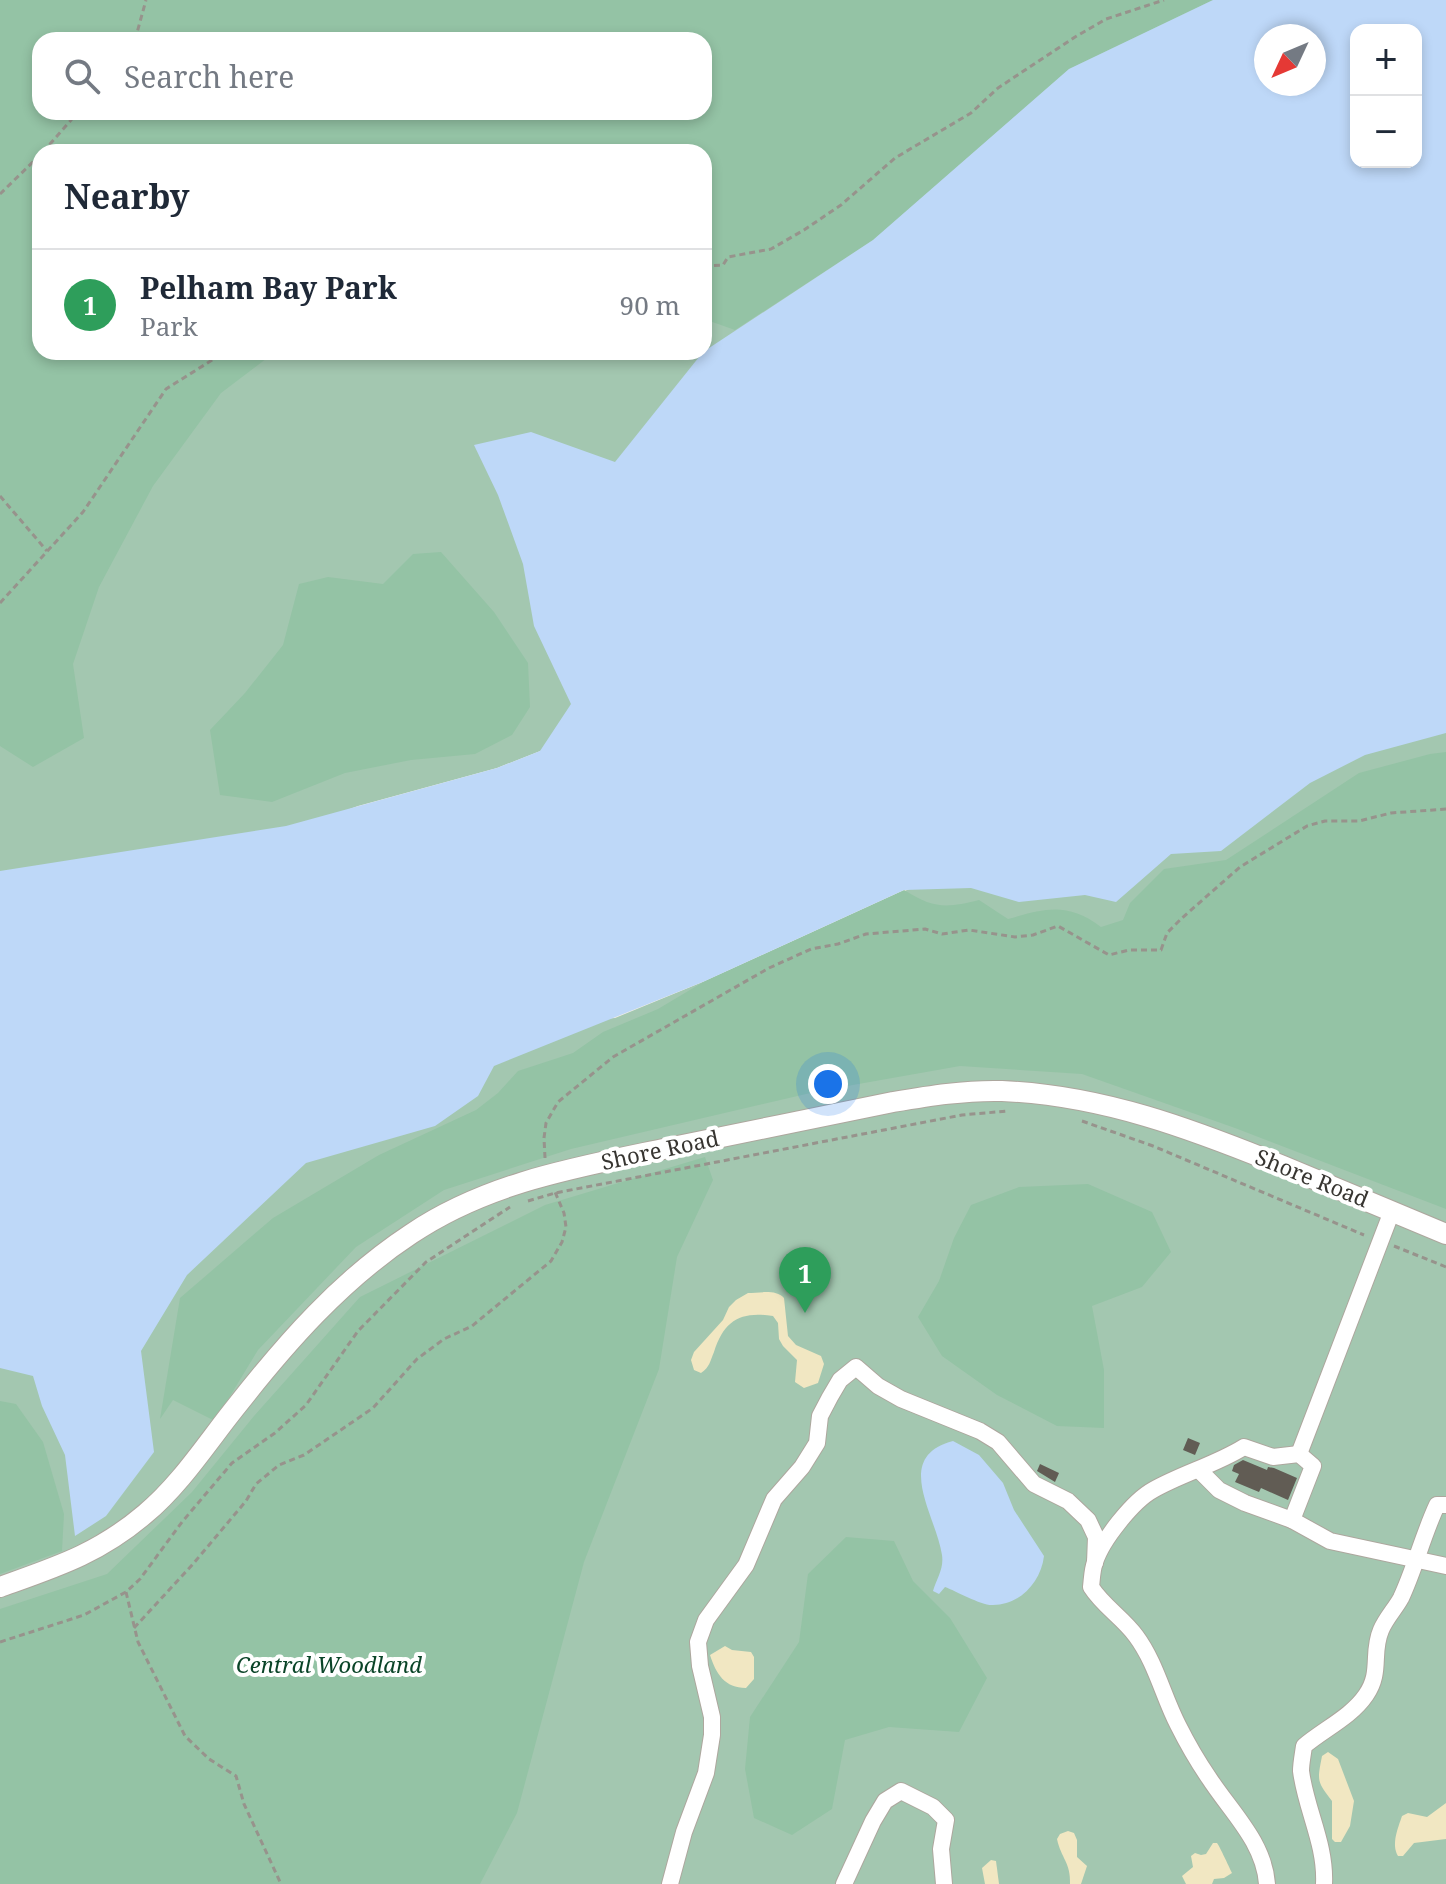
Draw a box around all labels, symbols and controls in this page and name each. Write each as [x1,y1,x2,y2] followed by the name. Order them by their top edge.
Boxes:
[1254,24,1326,96] north arrow
[1350,24,1422,168] map controls
[1350,24,1422,96] button: +
[32,32,712,120] search box
[60,54,104,98] icon: search
[124,56,294,97] text: Search here
[1350,96,1422,168] button: −
[64,173,190,219] text: Nearby
[140,267,397,308] text: Pelham Bay Park
[83,287,97,323] text: 1
[620,287,680,323] text: 90 m
[140,308,198,344] text: Park
[808,1064,848,1104] your location
[598,1122,722,1176] street label: Shore Road
[1251,1141,1374,1214] street label: Shore Road
[779,1247,831,1313] pin: 1
[236,1649,422,1679] park label: Central Woodland

